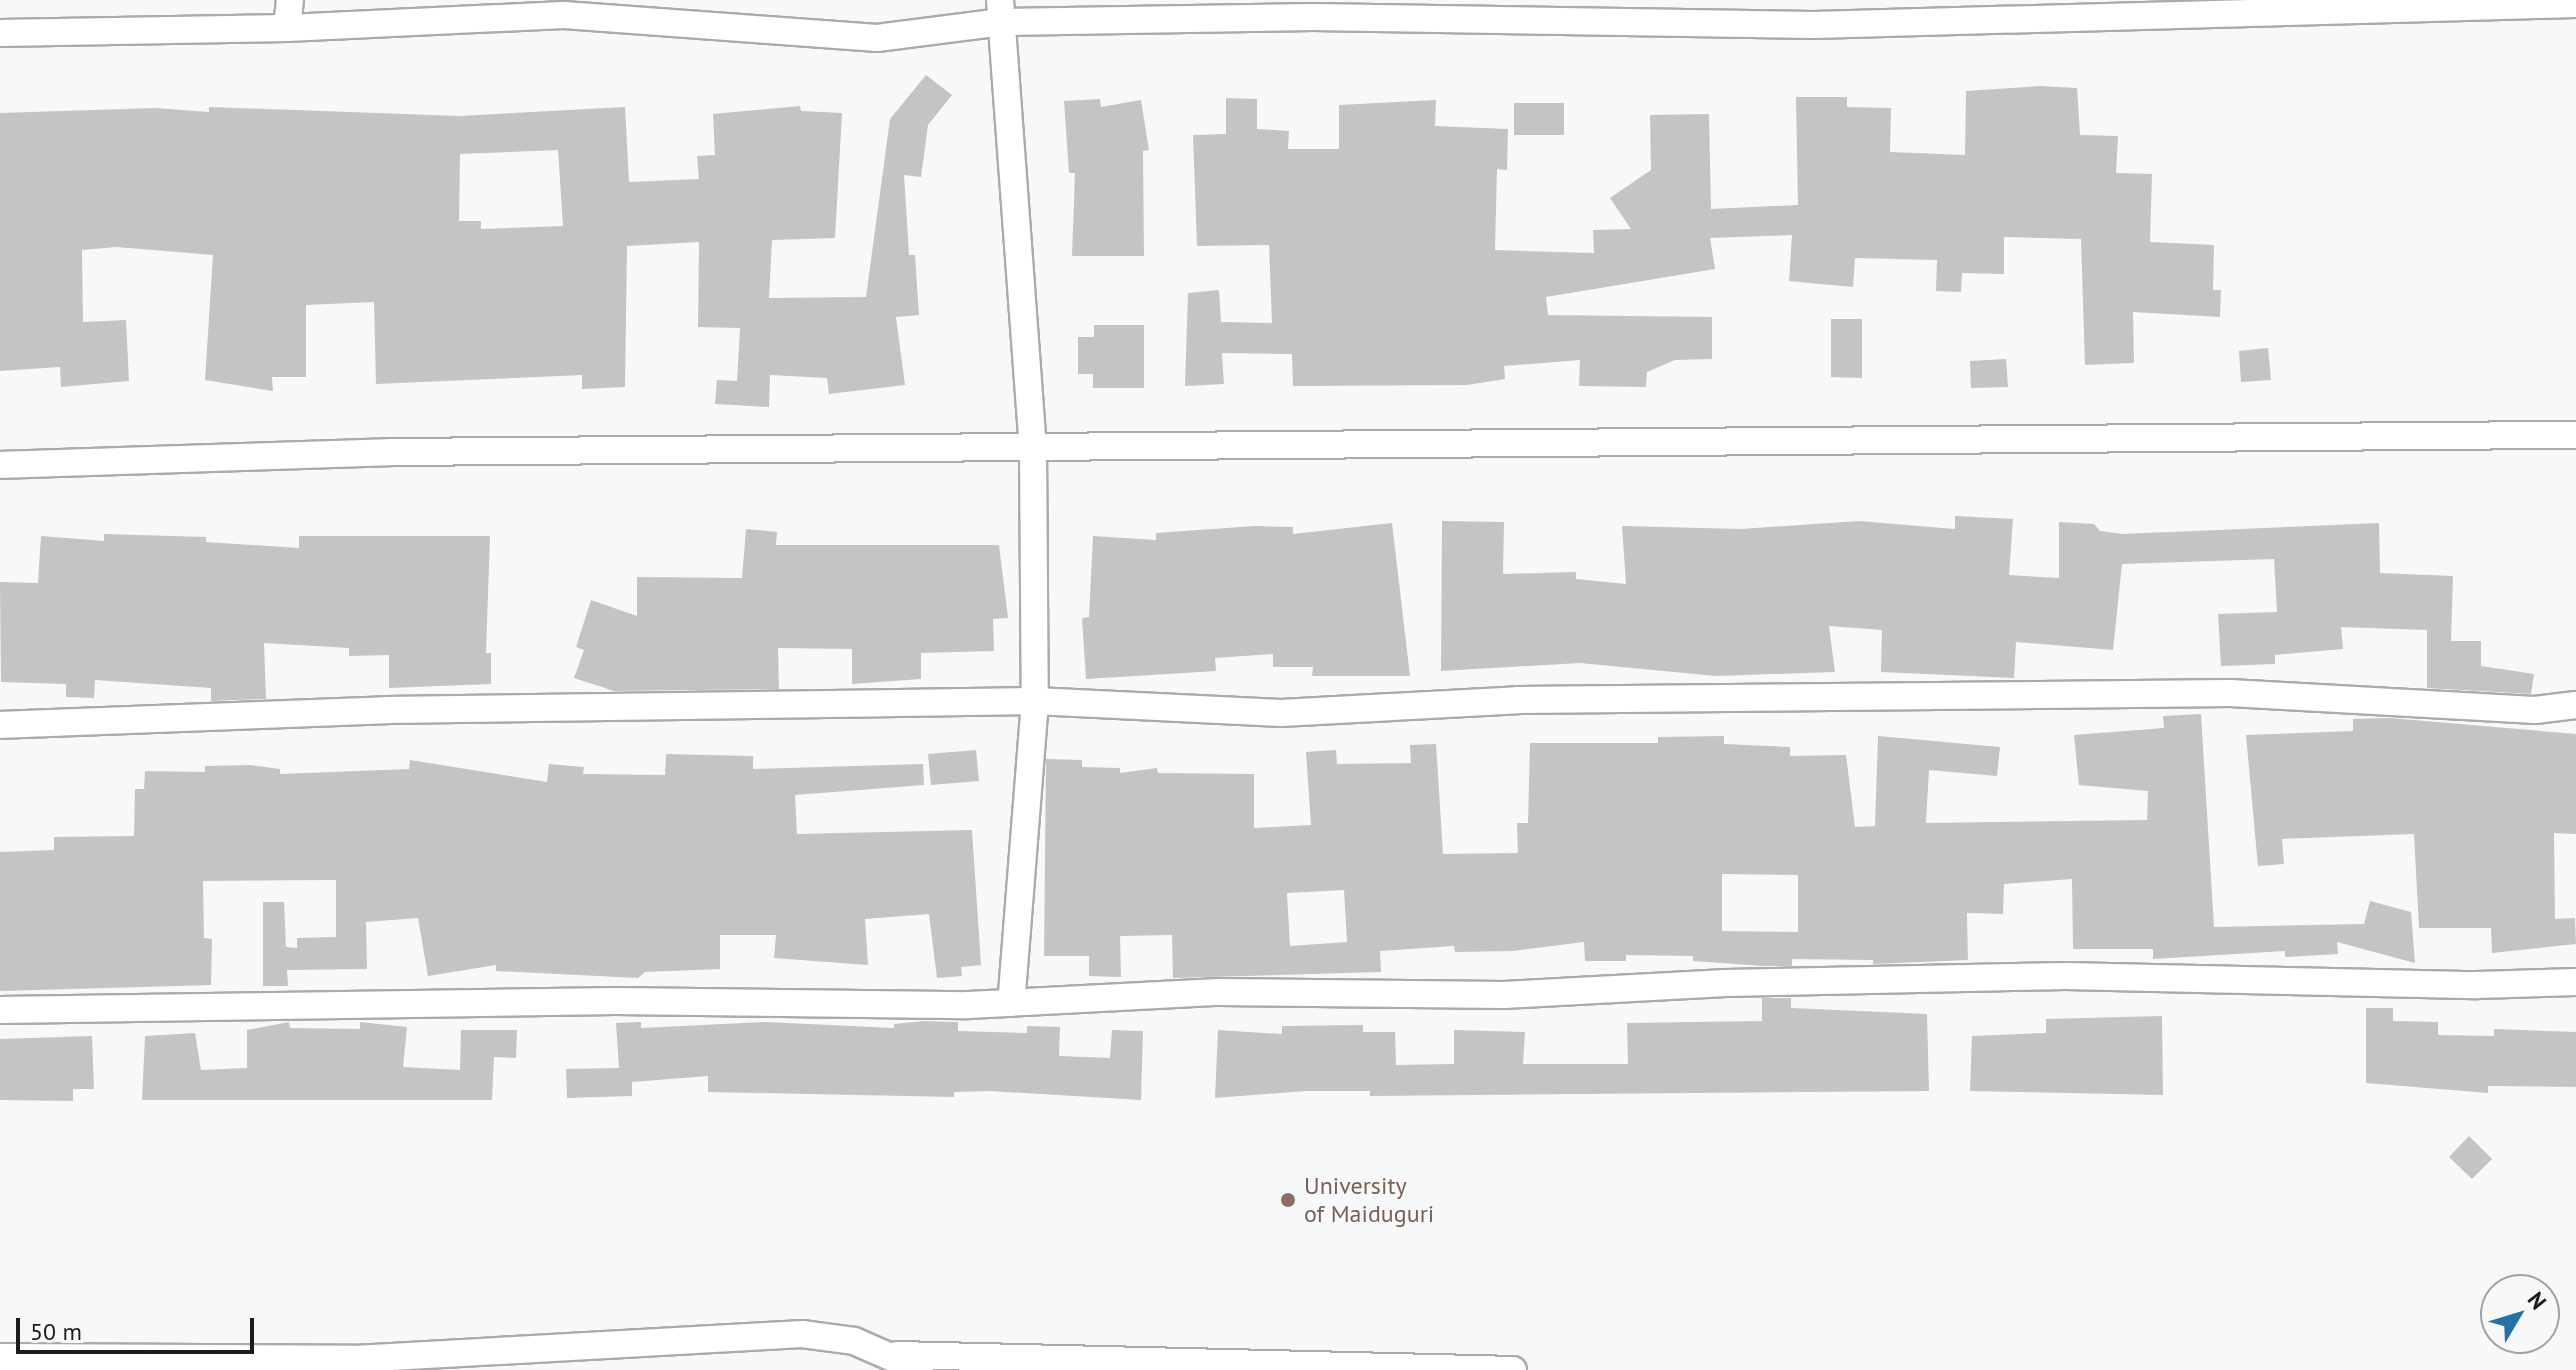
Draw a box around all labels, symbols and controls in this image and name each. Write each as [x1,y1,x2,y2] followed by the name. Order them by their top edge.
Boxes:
[1304,1172,1434,1228] place label: University of Maiduguri
[1279,1191,1297,1209] marker: University of Maiduguri
[2480,1274,2560,1354] north arrow
[2522,1286,2553,1315] text: N
[20,1302,258,1352] scale bar
[30,1316,82,1347] text: 50 m

